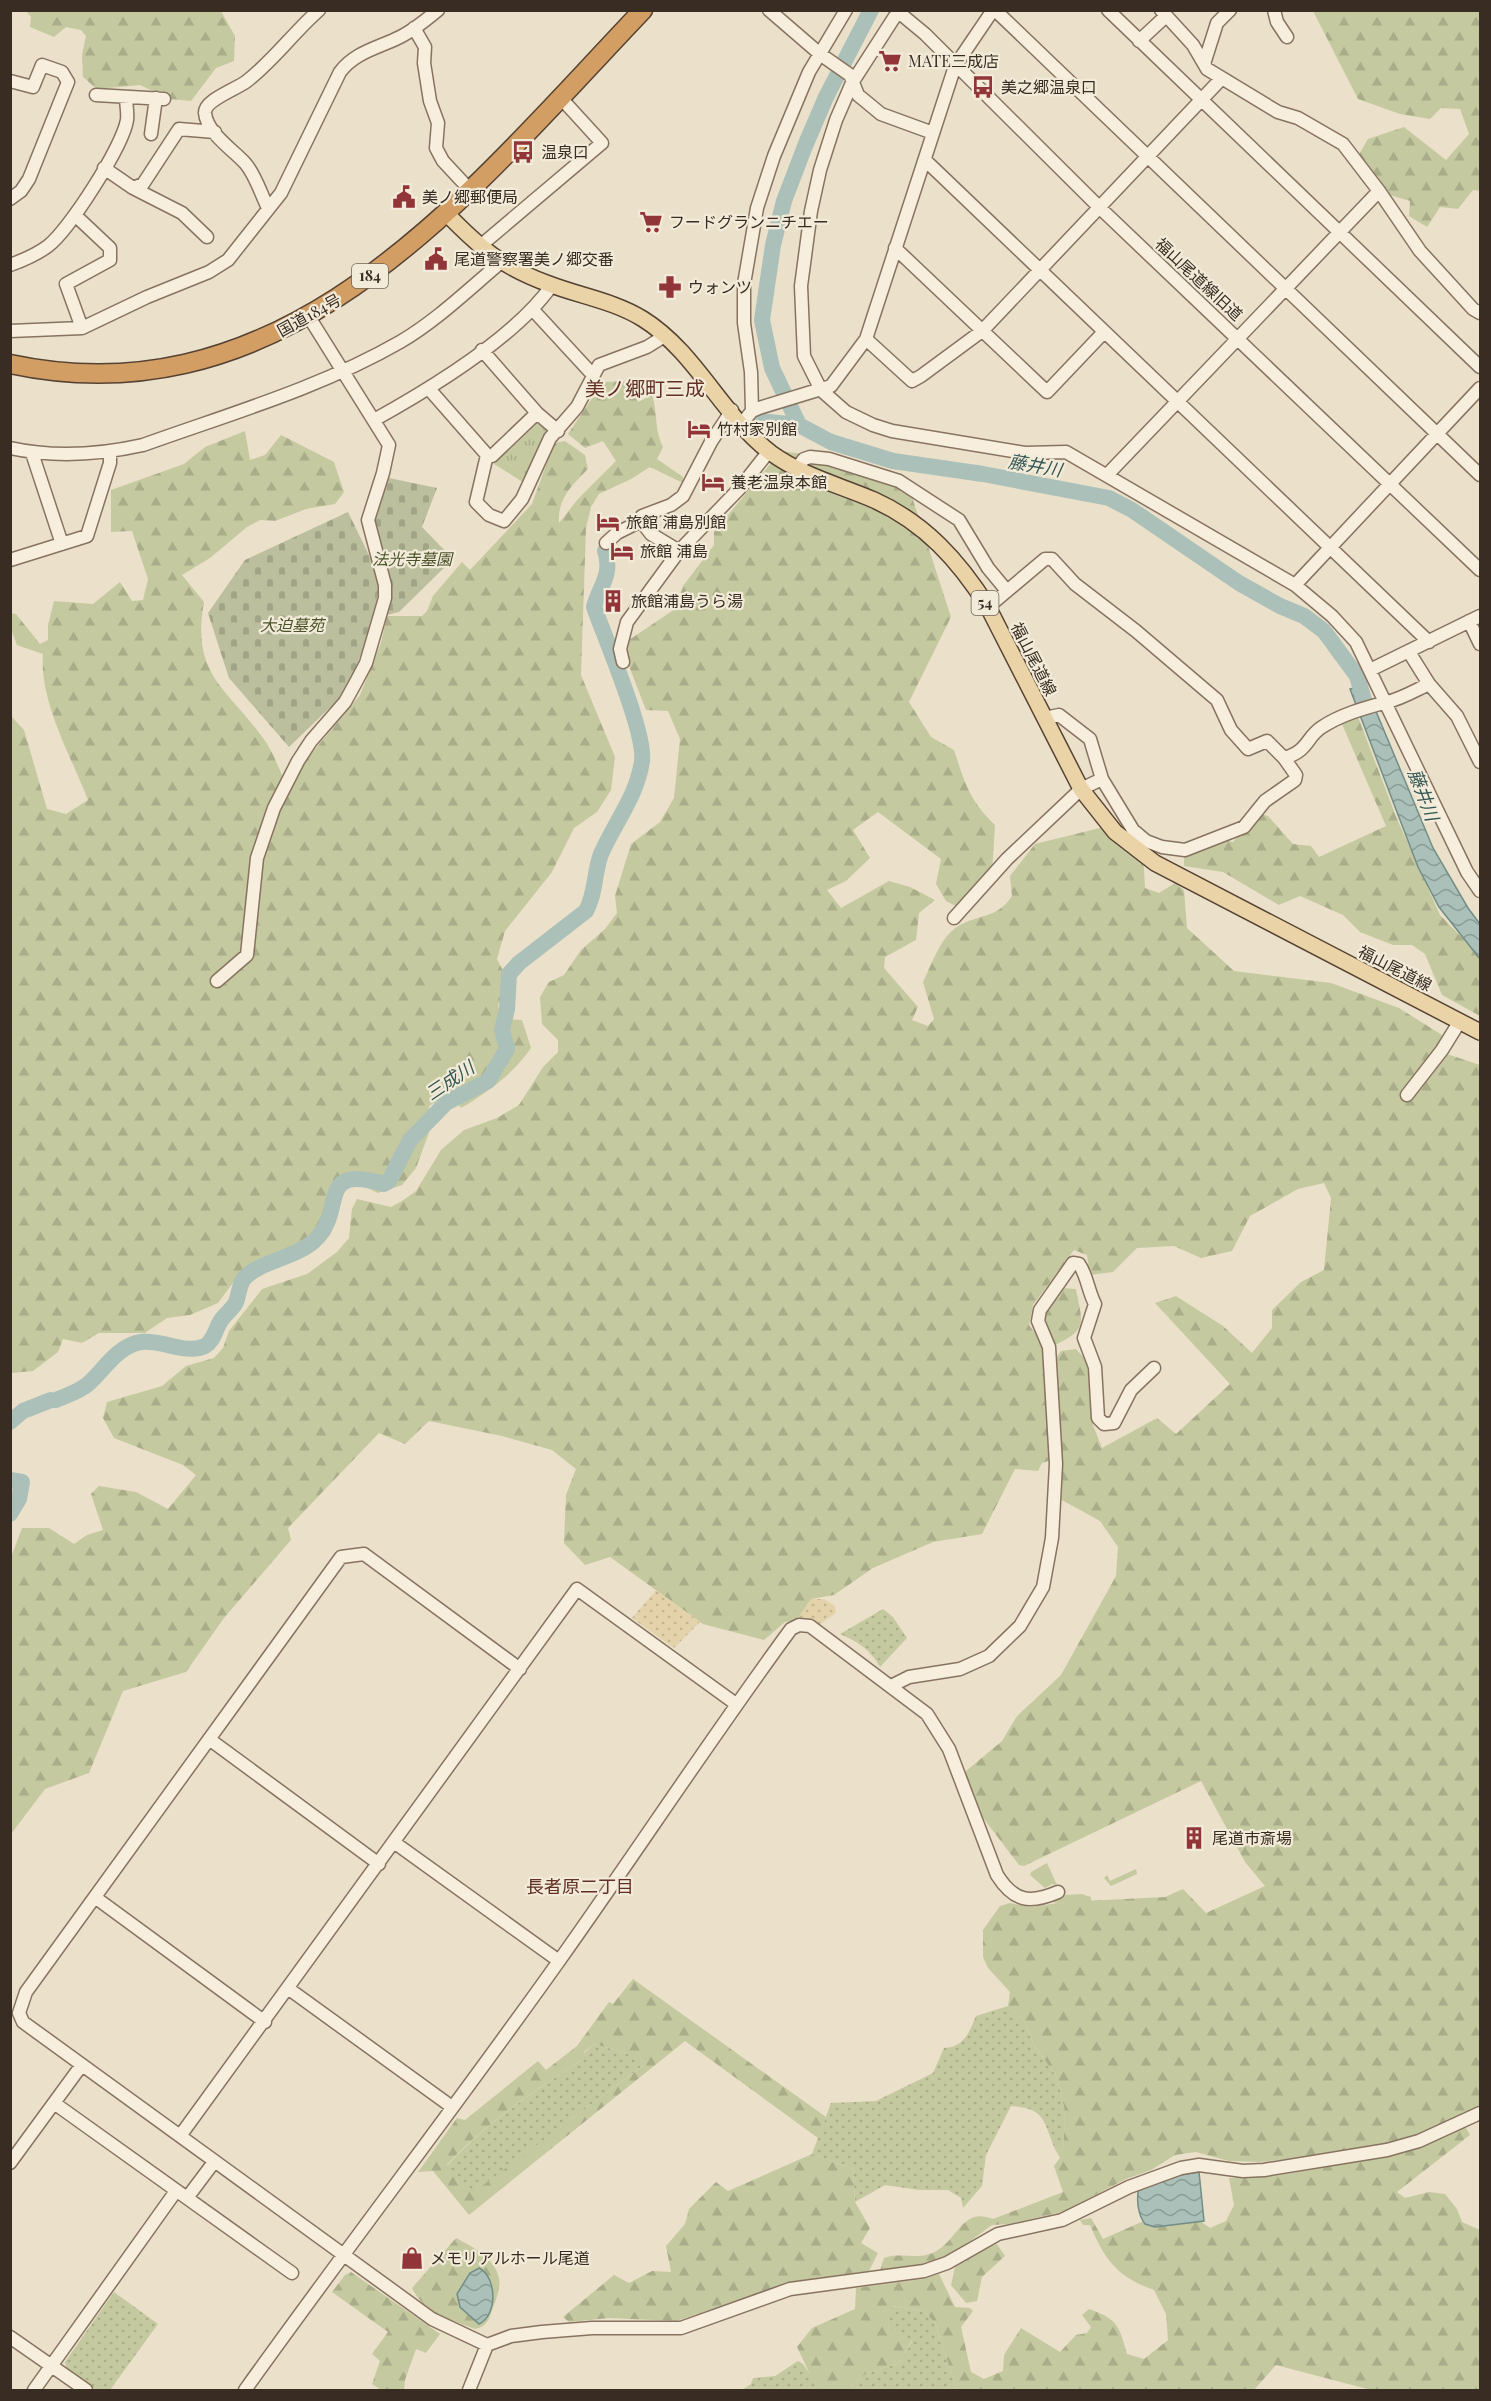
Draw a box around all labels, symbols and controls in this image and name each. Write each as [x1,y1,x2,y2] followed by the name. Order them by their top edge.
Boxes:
[877,48,903,74] supermarket icon: MATE三成店
[908,50,999,71] place label: MATE三成店
[970,74,996,100] bus stop icon: 美之郷温泉口
[1001,76,1097,97] place label: 美之郷温泉口
[510,139,536,165] bus stop icon: 温泉口
[541,141,589,162] place label: 温泉口
[391,184,417,210] public building icon: 美ノ郷郵便局
[422,186,518,207] place label: 美ノ郷郵便局
[638,209,664,235] supermarket icon: フードグランニチエー
[669,211,829,232] place label: フードグランニチエー
[1151,233,1247,325] street label: 福山尾道線旧道
[423,246,449,272] public building icon: 尾道警察署美ノ郷交番
[454,248,614,269] place label: 尾道警察署美ノ郷交番
[352,264,388,288] road number: 184
[657,274,683,300] pharmacy icon: ウォンツ
[688,276,752,297] place label: ウォンツ
[273,288,345,341] street label: 国道184号
[585,374,705,401] district label: 美ノ郷町三成
[686,416,712,442] hotel icon: 竹村家別館
[717,418,797,439] place label: 竹村家別館
[1007,449,1066,482] water label: 藤井川
[700,469,726,495] hotel icon: 養老温泉本館
[731,471,827,492] place label: 養老温泉本館
[595,509,621,535] hotel icon: 旅館 浦島別館
[626,511,726,532] place label: 旅館 浦島別館
[609,538,635,564] hotel icon: 旅館 浦島
[640,540,708,561] place label: 旅館 浦島
[372,548,454,569] park label: 法光寺墓園
[600,588,626,614] building icon: 旅館浦島うら湯
[631,590,743,611] place label: 旅館浦島うら湯
[972,591,998,615] road number: 54
[260,614,327,635] park label: 大迫墓苑
[1007,618,1062,699] street label: 福山尾道線
[1403,765,1446,826] water label: 藤井川
[1355,940,1436,995] street label: 福山尾道線
[420,1054,480,1105] water label: 三成川
[1181,1825,1207,1851] building icon: 尾道市斎場
[1212,1827,1292,1848] place label: 尾道市斎場
[526,1874,634,1898] district label: 長者原二丁目
[399,2245,425,2271] shop icon: メモリアルホール尾道
[430,2247,590,2268] place label: メモリアルホール尾道

